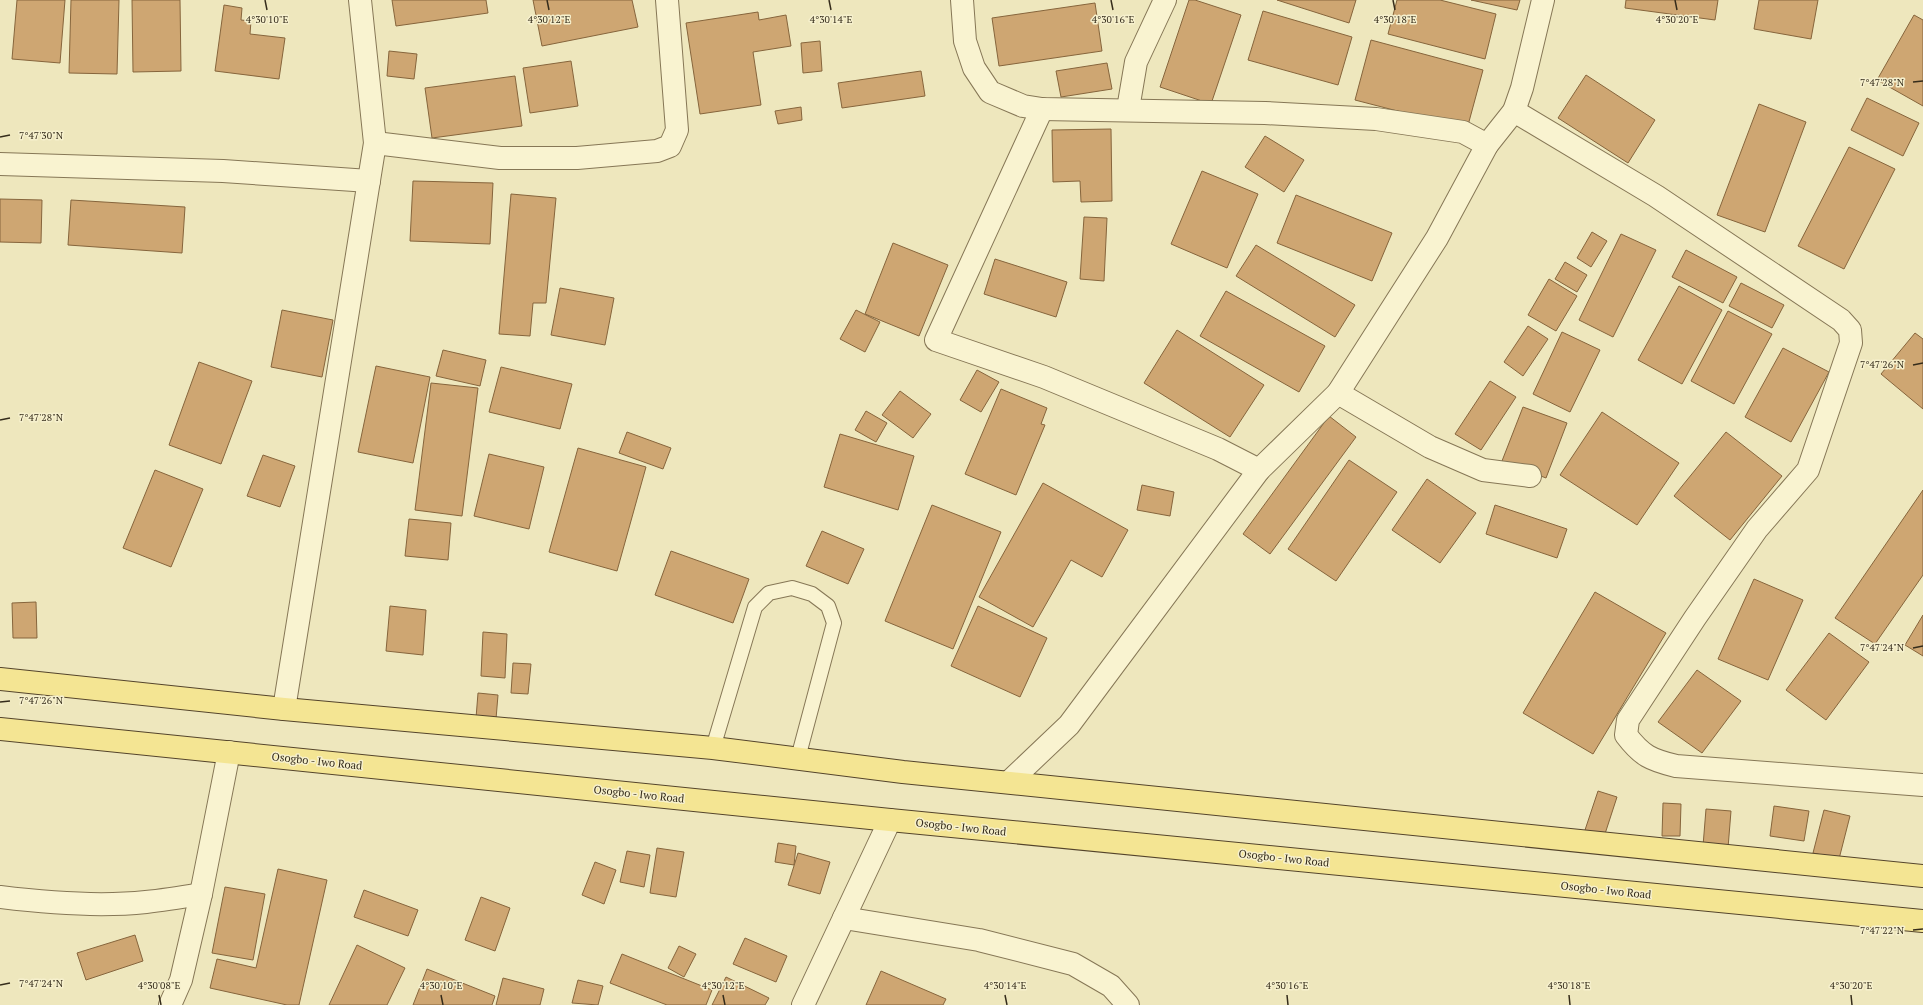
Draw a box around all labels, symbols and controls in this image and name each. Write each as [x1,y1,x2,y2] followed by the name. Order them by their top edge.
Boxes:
[246,13,289,26] text: 4°30'10"E
[528,13,571,26] text: 4°30'12"E
[810,13,853,26] text: 4°30'14"E
[1092,13,1135,26] text: 4°30'16"E
[1374,13,1417,26] text: 4°30'18"E
[1656,13,1699,26] text: 4°30'20"E
[1860,76,1905,89] text: 7°47'28"N
[19,129,64,142] text: 7°47'30"N
[1860,358,1905,371] text: 7°47'26"N
[19,411,64,424] text: 7°47'28"N
[1860,641,1905,654] text: 7°47'24"N
[19,694,64,707] text: 7°47'26"N
[271,749,363,773] street label: Osogbo - Iwo Road
[593,782,685,806] street label: Osogbo - Iwo Road
[915,815,1007,839] street label: Osogbo - Iwo Road
[1238,846,1330,870] street label: Osogbo - Iwo Road
[1560,878,1652,902] street label: Osogbo - Iwo Road
[1860,924,1905,937] text: 7°47'22"N
[19,977,64,990] text: 7°47'24"N
[138,979,181,992] text: 4°30'08"E
[420,979,463,992] text: 4°30'10"E
[702,979,745,992] text: 4°30'12"E
[984,979,1027,992] text: 4°30'14"E
[1266,979,1309,992] text: 4°30'16"E
[1548,979,1591,992] text: 4°30'18"E
[1830,979,1873,992] text: 4°30'20"E

